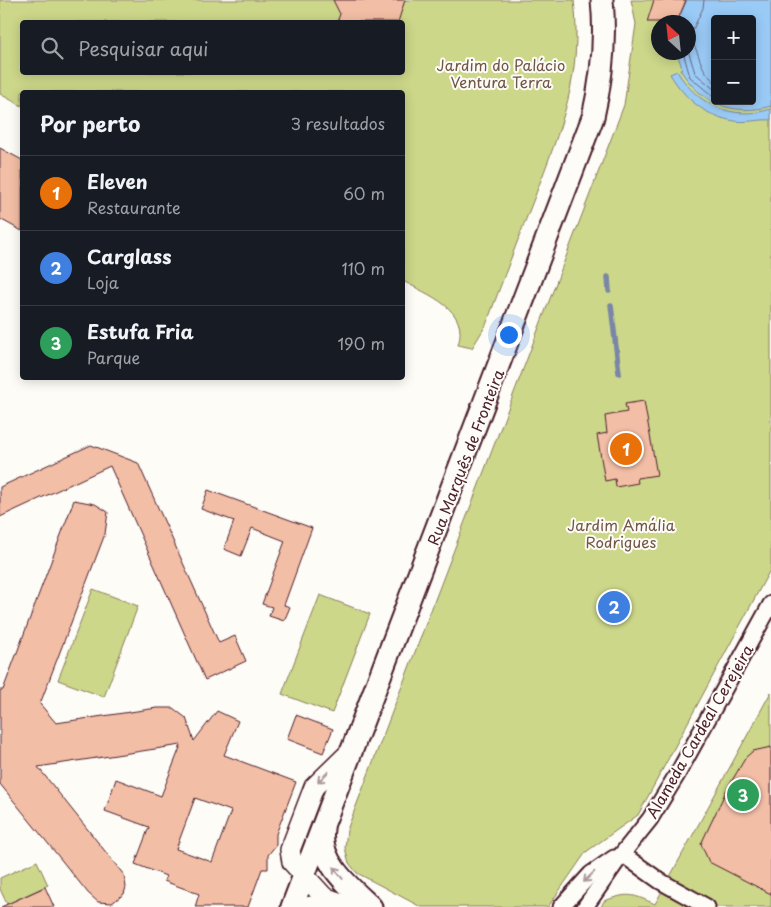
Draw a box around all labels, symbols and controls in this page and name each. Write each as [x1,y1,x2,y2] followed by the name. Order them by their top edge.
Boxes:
[651,15,696,60] north arrow
[711,15,756,105] map controls
[711,15,756,60] button: +
[20,20,405,75] search box
[38,34,66,62] icon: search
[78,34,208,62] text: Pesquisar aqui
[437,53,565,93] park label: Jardim do Palácio Ventura Terra
[711,60,756,105] button: −
[40,107,140,139] text: Por perto
[290,111,385,135] text: 3 resultados
[87,167,148,195] text: Eleven
[52,181,60,205] text: 1
[343,181,385,205] text: 60 m
[87,195,181,219] text: Restaurante
[87,242,171,270] text: Carglass
[50,256,62,280] text: 2
[342,256,385,280] text: 110 m
[87,270,119,294] text: Loja
[87,317,194,345] text: Estufa Fria
[496,322,522,348] your location
[51,331,61,355] text: 3
[337,331,385,355] text: 190 m
[87,345,140,369] text: Parque
[421,365,509,548] street label: Rua Marquês de Fronteira
[610,430,642,468] pin: 1
[567,513,676,553] park label: Jardim Amália Rodrigues
[598,588,630,626] pin: 2
[640,639,759,822] street label: Alameda Cardeal Cerejeira
[317,771,329,783] one-way arrow
[727,776,759,814] pin: 3
[332,866,343,879] one-way arrow
[582,871,595,883] one-way arrow

